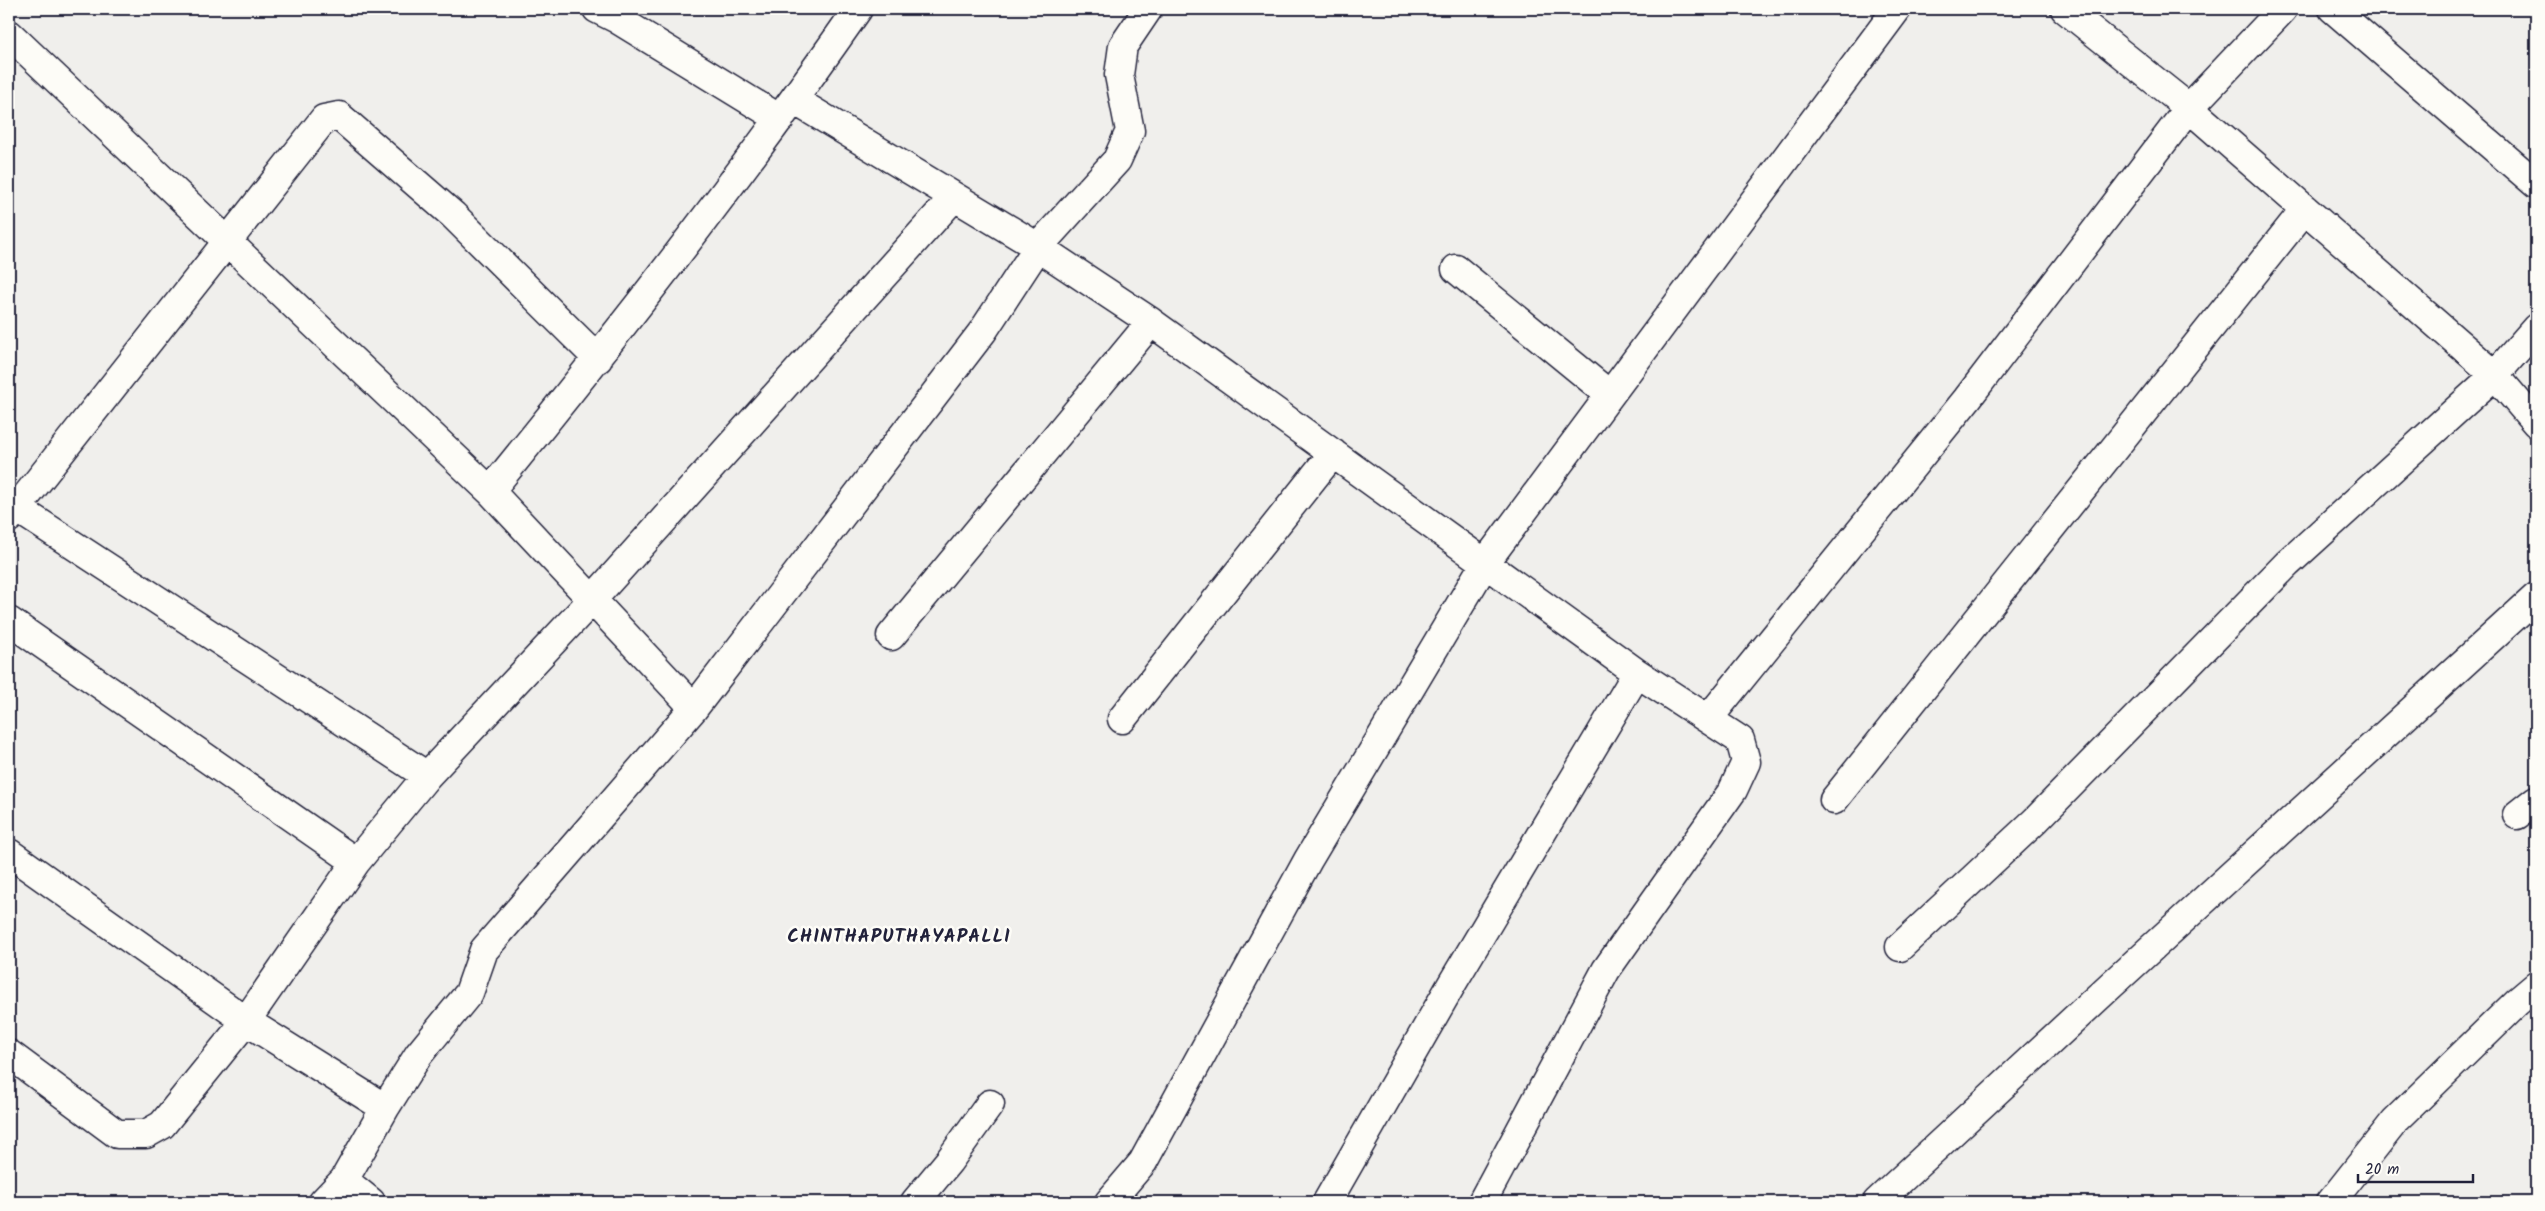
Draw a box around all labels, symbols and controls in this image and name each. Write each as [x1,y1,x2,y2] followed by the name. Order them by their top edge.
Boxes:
[787,922,1011,952] district label: CHINTHAPUTHAYAPALLI
[2358,1151,2472,1183] scale bar
[2365,1158,2399,1182] text: 20 m

